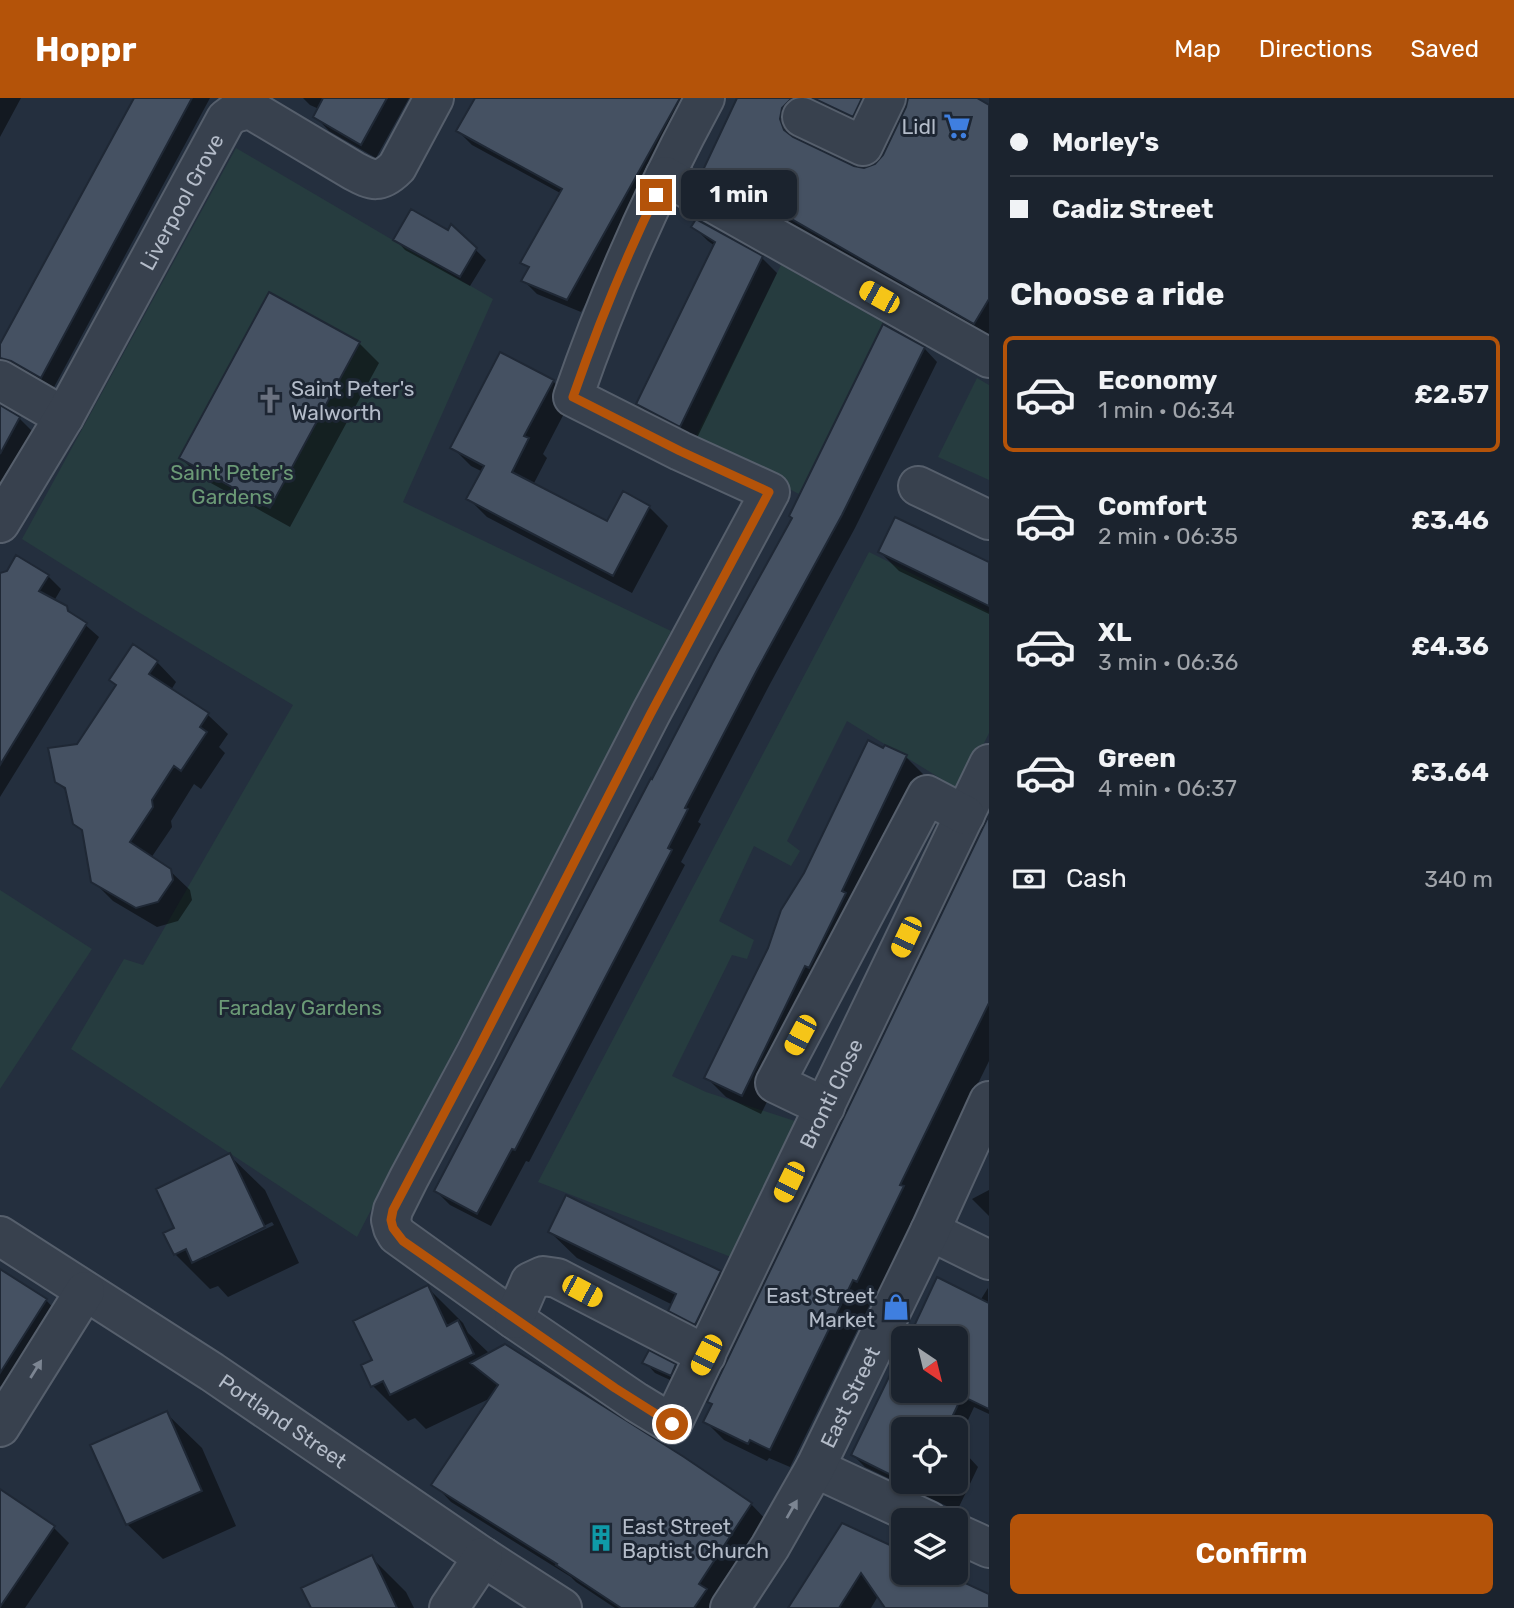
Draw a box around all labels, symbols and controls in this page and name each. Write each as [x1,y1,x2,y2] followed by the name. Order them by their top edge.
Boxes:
[35,30,136,69] text: Hoppr
[1174,35,1221,63] text: Map
[1259,35,1372,63] text: Directions
[1410,35,1479,63] text: Saved
[942,111,972,141] supermarket icon: Lidl
[901,114,936,139] place label: Lidl
[1052,127,1159,158] text: Morley's
[134,129,228,274] street label: Liverpool Grove
[680,170,796,220] callout: 1 min
[640,179,672,211] route end
[710,180,768,208] text: 1 min
[1052,194,1213,225] text: Cadiz Street
[1010,275,1224,313] text: Choose a ride
[856,278,903,316] car
[1014,363,1077,426] icon: car
[1098,365,1217,396] text: Economy
[291,376,414,425] place label: Saint Peter's Walworth
[1414,379,1489,410] text: £2.57
[255,385,285,415] church icon: Saint Peter's Walworth
[1098,396,1235,424] text: 1 min · 06:34
[170,460,294,509] park label: Saint Peter's Gardens
[1014,489,1077,552] icon: car
[1098,491,1207,522] text: Comfort
[1411,505,1489,536] text: £3.46
[1098,522,1238,550] text: 2 min · 06:35
[1014,615,1077,678] icon: car
[1098,617,1131,648] text: XL
[1411,631,1489,662] text: £4.36
[1098,648,1238,676] text: 3 min · 06:36
[1014,741,1077,804] icon: car
[1098,743,1176,774] text: Green
[1411,757,1489,788] text: £3.64
[1098,774,1237,802] text: 4 min · 06:37
[1010,860,1048,898] icon: cash
[1066,863,1127,894] text: Cash
[1424,865,1493,893] text: 340 m
[888,914,925,960] car
[218,995,382,1020] park label: Faraday Gardens
[781,1012,820,1058] car
[794,1035,868,1152] street label: Bronti Close
[771,1159,808,1205] car
[559,1272,606,1310] car
[766,1283,875,1332] place label: East Street Market
[881,1292,911,1322] shop icon: East Street Market
[891,1326,968,1404] north arrow
[891,1326,968,1585] map controls
[688,1332,725,1378] car
[814,1342,885,1451] street label: East Street
[30,1360,43,1379] one-way arrow
[214,1368,352,1473] street label: Portland Street
[656,1408,688,1440] route start
[891,1417,968,1494] button: locate
[786,1499,798,1518] one-way arrow
[891,1508,968,1585] button: layers
[622,1514,769,1563] place label: East Street Baptist Church
[1010,1514,1493,1594] button: Confirm
[586,1523,616,1553] building icon: East Street Baptist Church

